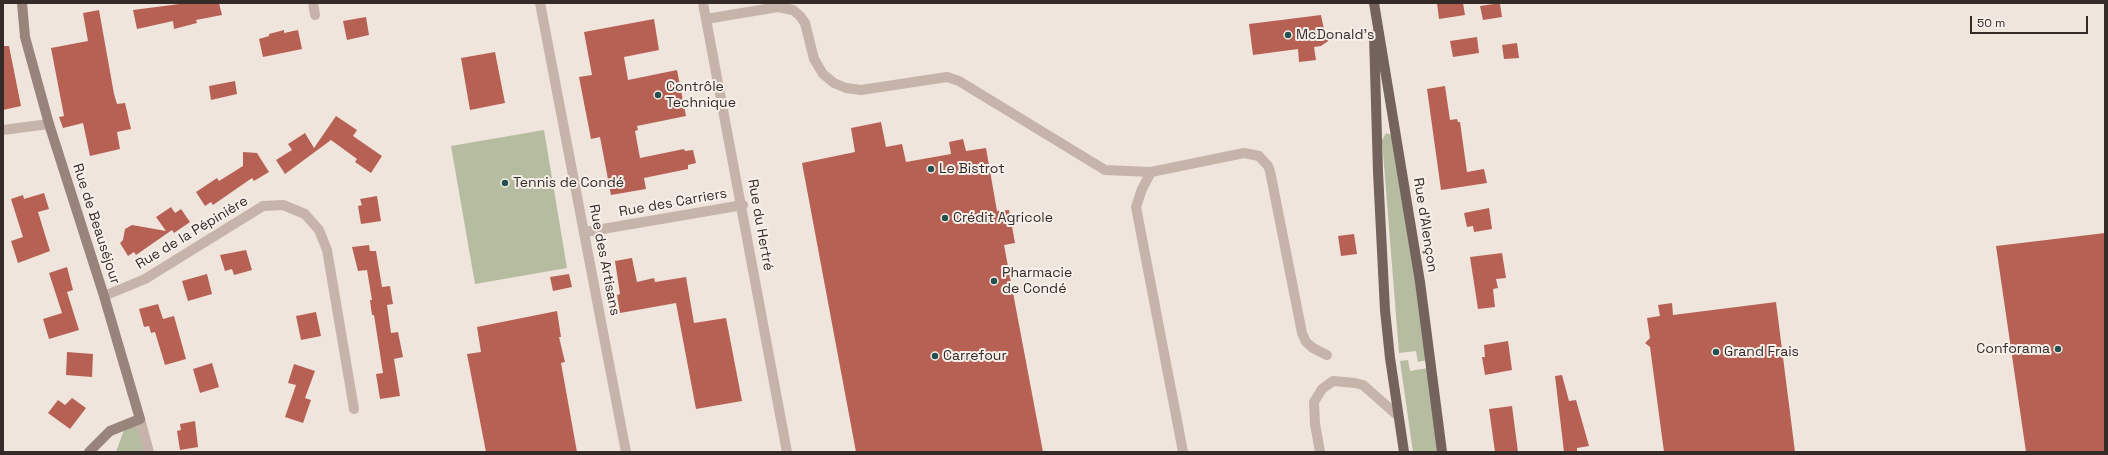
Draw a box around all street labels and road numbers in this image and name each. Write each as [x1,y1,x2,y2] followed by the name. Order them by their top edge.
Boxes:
[69,162,123,286] street label: Rue de Beauséjour
[1409,177,1441,273] street label: Rue d'Alençon
[744,178,776,272] street label: Rue du Hertré
[618,185,728,221] street label: Rue des Carriers
[133,193,251,273] street label: Rue de la Pépinière
[585,203,623,317] street label: Rue des Artisans

